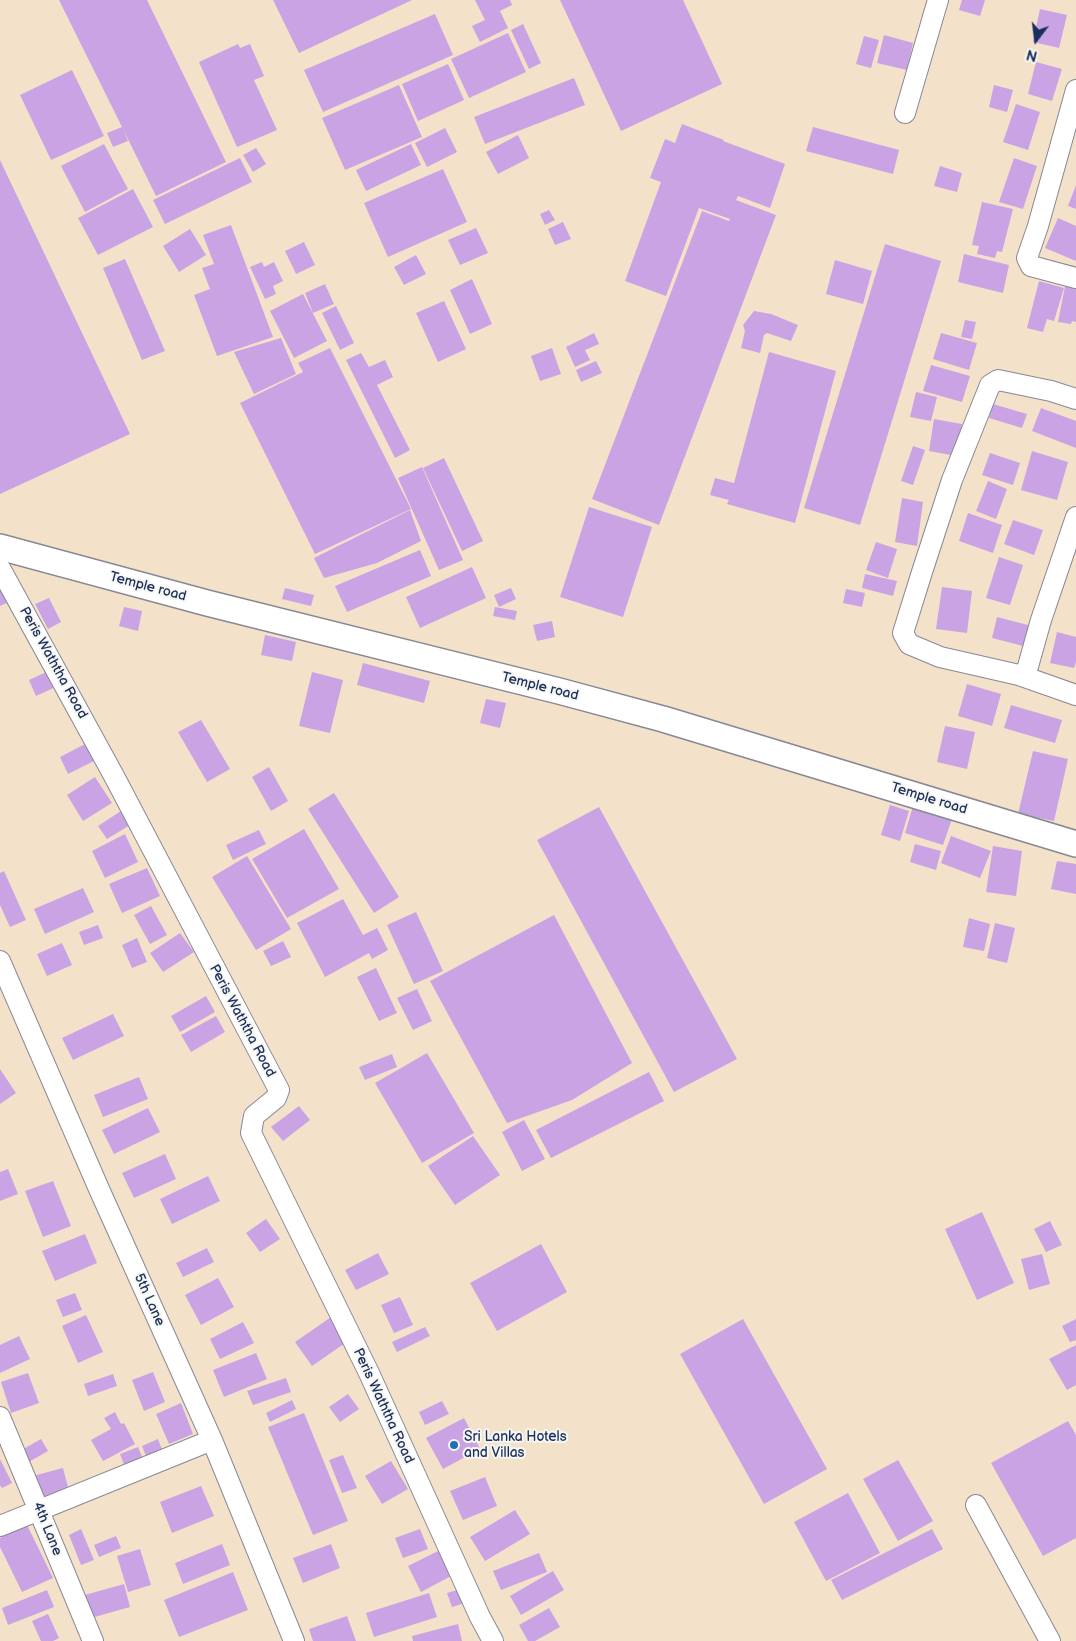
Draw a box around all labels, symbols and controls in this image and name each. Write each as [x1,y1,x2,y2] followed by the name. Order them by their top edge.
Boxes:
[1011,15,1061,65] north arrow
[1025,45,1039,65] text: N
[108,569,188,605] street label: Temple road
[15,604,91,722] street label: Peris Waththa Road
[500,669,580,705] street label: Temple road
[889,779,969,819] street label: Temple road
[205,962,279,1080] street label: Peris Waththa Road
[130,1271,168,1329] street label: 5th Lane
[349,1346,417,1466] street label: Peris Waththa Road
[464,1429,567,1461] place label: Sri Lanka Hotels and Villas
[448,1439,460,1451] marker: Sri Lanka Hotels and Villas
[29,1500,65,1558] street label: 4th Lane

